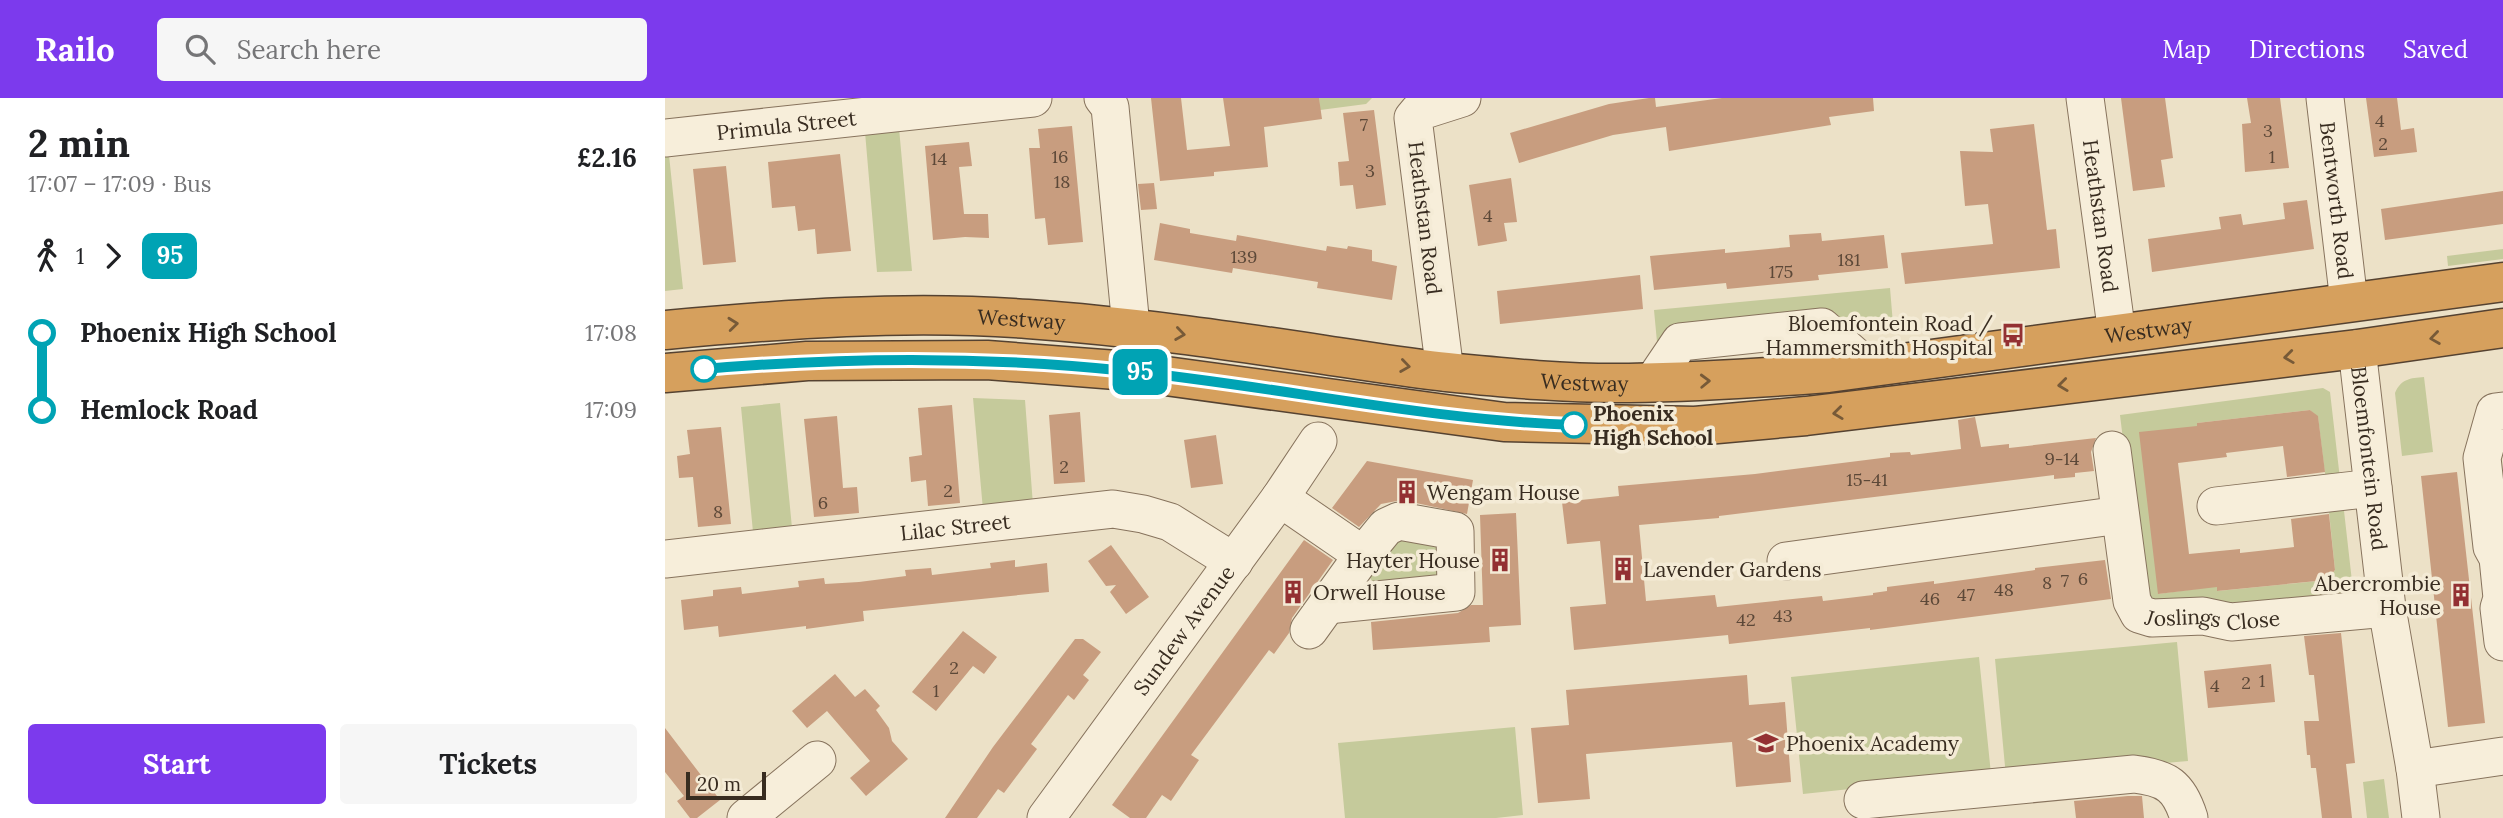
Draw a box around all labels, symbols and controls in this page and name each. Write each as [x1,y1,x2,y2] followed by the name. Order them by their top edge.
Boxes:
[157,18,647,81] search box
[35,28,115,70] text: Railo
[181,30,219,68] icon: search
[237,33,381,66] text: Search here
[2162,34,2211,65] text: Map
[2249,34,2365,65] text: Directions
[2403,34,2468,65] text: Saved
[715,104,859,146] street label: Primula Street
[2375,109,2385,132] house number: 4
[1360,113,1368,136] house number: 7
[28,119,130,167] text: 2 min
[2263,119,2273,142] house number: 3
[2314,120,2360,281] street label: Bentworth Road
[2378,132,2388,155] house number: 2
[2077,138,2125,294] street label: Heathstan Road
[1402,140,1448,296] street label: Heathstan Road
[577,141,637,174] text: £2.16
[1052,145,1068,168] house number: 16
[2269,145,2275,168] house number: 1
[931,147,947,170] house number: 14
[1365,159,1375,182] house number: 3
[28,169,211,198] text: 17:07 – 17:09 · Bus
[1054,170,1070,193] house number: 18
[1483,204,1493,227] house number: 4
[28,237,66,275] icon: walk
[94,237,132,275] icon: forward
[156,240,183,271] text: 95
[76,241,84,270] text: 1
[1231,245,1257,268] house number: 139
[1837,248,1861,271] house number: 181
[1769,260,1793,283] house number: 175
[977,303,1067,335] street label: Westway
[1766,310,1994,361] place label: Bloemfontein Road / Hammersmith Hospital
[2103,311,2194,349] street label: Westway
[80,316,337,349] text: Phoenix High School
[727,316,739,331] one-way arrow
[585,318,637,347] text: 17:08
[1999,321,2027,349] bus stop icon: Bloemfontein Road / Hammersmith Hospital
[1174,326,1186,341] one-way arrow
[2430,331,2441,346] one-way arrow
[1109,349,1171,395] line badge: 95
[2283,350,2295,365] one-way arrow
[691,356,717,382] unlabelled marker
[1127,356,1153,387] text: 95
[1399,358,1411,373] one-way arrow
[2346,365,2394,552] street label: Bloemfontein Road
[1540,367,1629,397] street label: Westway
[1700,373,1711,388] one-way arrow
[2058,377,2069,392] one-way arrow
[80,393,258,426] text: Hemlock Road
[585,395,637,424] text: 17:09
[1593,400,1714,451] place label: Phoenix High School
[1832,405,1843,420] one-way arrow
[1561,412,1587,438] marker: Phoenix High School
[2044,447,2080,470] house number: 9-14
[1059,455,1069,478] house number: 2
[1846,468,1888,491] house number: 15-41
[1393,478,1421,506] building icon: Wengam House
[943,479,953,502] house number: 2
[1427,479,1580,506] place label: Wengam House
[818,491,828,514] house number: 6
[713,500,723,523] house number: 8
[899,507,1013,546] street label: Lilac Street
[1486,546,1514,574] building icon: Hayter House
[1346,547,1480,574] place label: Hayter House
[1609,555,1637,583] building icon: Lavender Gardens
[1643,556,1822,583] place label: Lavender Gardens
[1127,560,1240,700] street label: Sundew Avenue
[2078,567,2088,590] house number: 6
[2061,569,2069,592] house number: 7
[2314,570,2441,621] place label: Abercrombie House
[2042,571,2052,594] house number: 8
[1279,578,1307,606] building icon: Orwell House
[1994,578,2014,601] house number: 48
[1313,579,1446,606] place label: Orwell House
[2447,581,2475,609] building icon: Abercrombie House
[1957,583,1975,606] house number: 47
[1920,587,1940,610] house number: 46
[2141,602,2281,636] street label: Joslings Close
[1773,604,1793,627] house number: 43
[1736,608,1756,631] house number: 42
[949,656,959,679] house number: 2
[2259,669,2265,692] house number: 1
[2241,671,2251,694] house number: 2
[2210,674,2220,697] house number: 4
[933,679,939,702] house number: 1
[28,724,326,804] button: Start
[340,724,637,804] button: Tickets
[1752,729,1780,757] school or university icon: Phoenix Academy
[1786,730,1959,757] place label: Phoenix Academy
[686,769,767,801] scale bar
[697,772,741,796] text: 20 m

